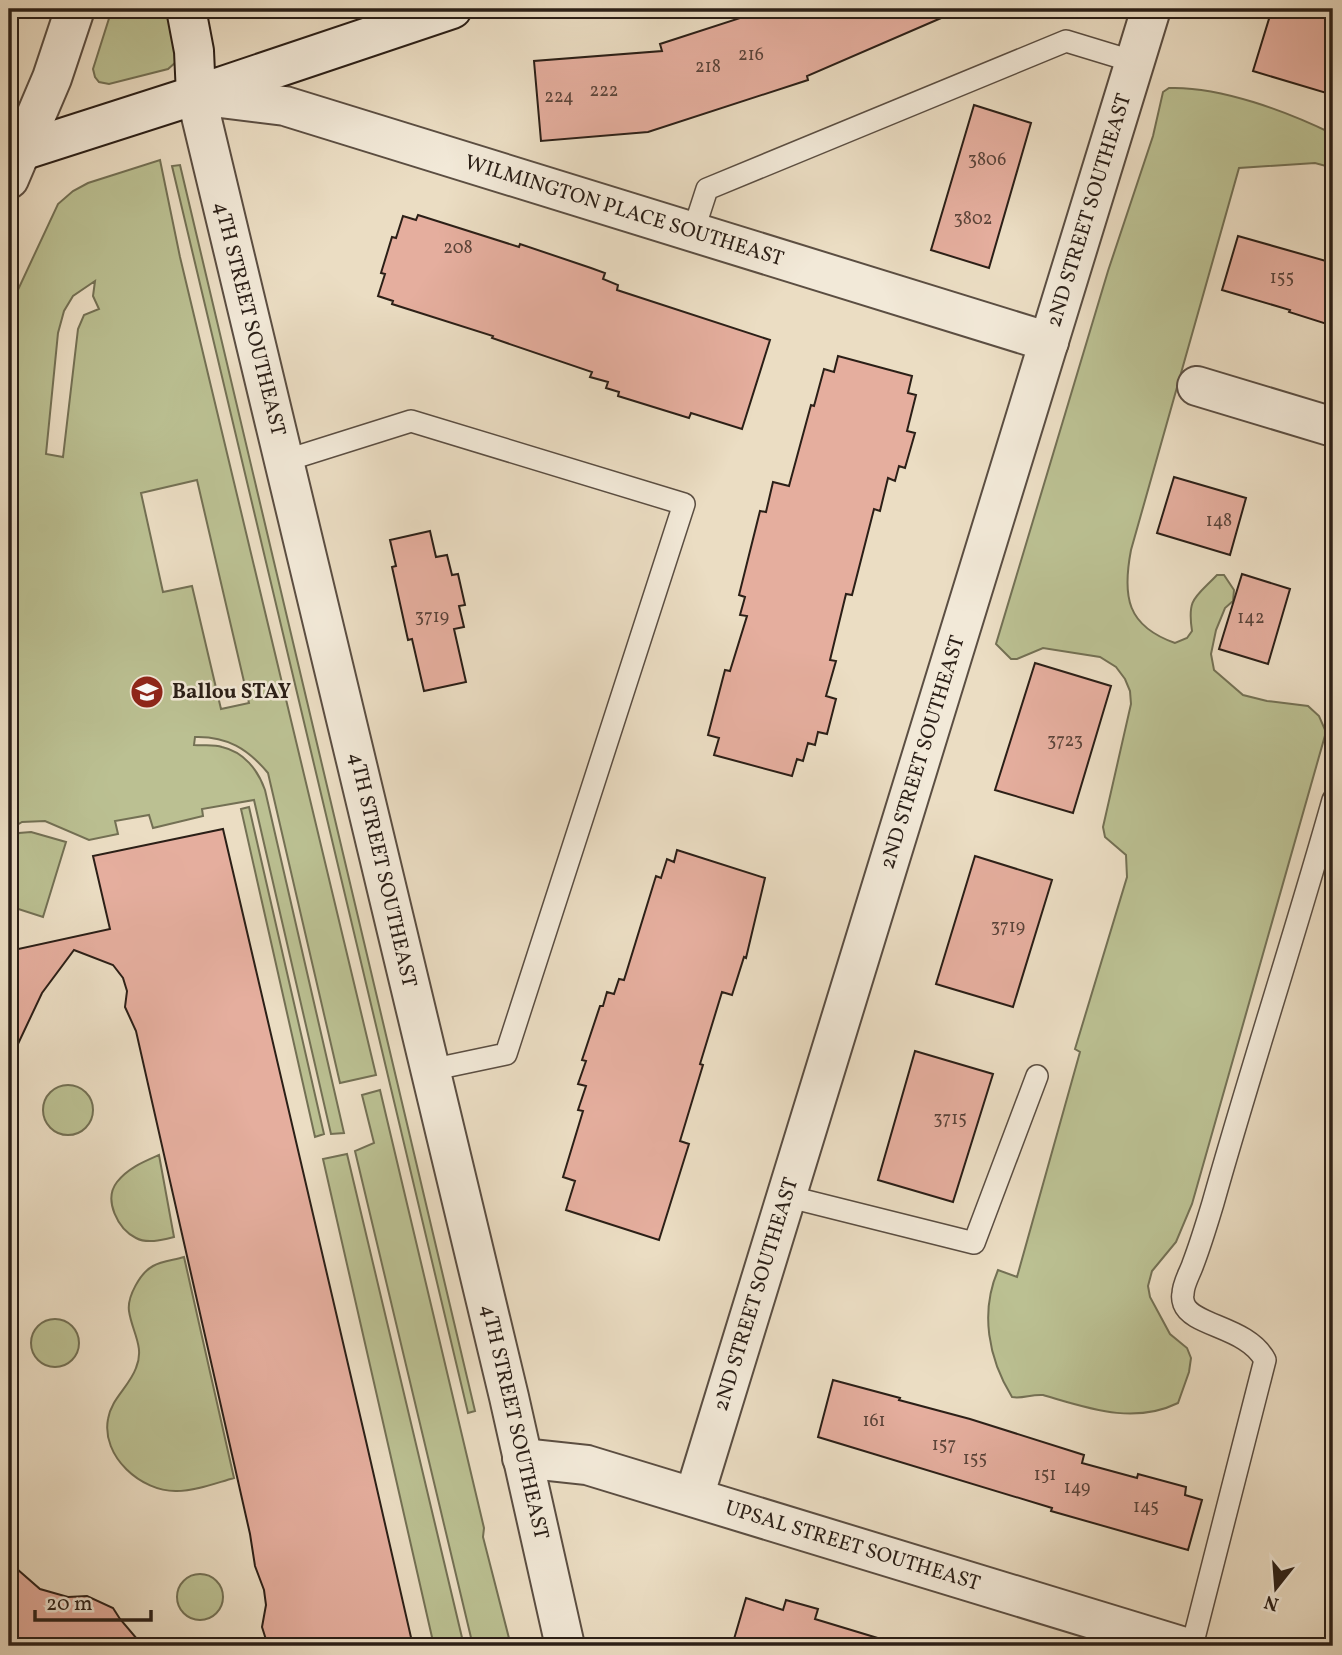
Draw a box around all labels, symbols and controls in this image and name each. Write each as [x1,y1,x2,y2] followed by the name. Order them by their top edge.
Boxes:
[738,43,764,68] house number: 216
[695,55,721,80] house number: 218
[590,79,619,104] house number: 222
[544,85,574,110] house number: 224
[1040,90,1139,331] street label: 2ND STREET SOUTHEAST
[461,148,787,274] street label: WILMINGTON PLACE SOUTHEAST
[968,148,1006,173] house number: 3806
[206,199,292,439] street label: 4TH STREET SOUTHEAST
[954,207,992,232] house number: 3802
[443,236,473,261] house number: 208
[1270,266,1294,291] house number: 155
[1206,509,1232,534] house number: 148
[415,605,449,630] house number: 3719
[1237,606,1265,631] house number: 142
[873,632,972,873] street label: 2ND STREET SOUTHEAST
[128,673,166,711] school or university icon: Ballou STAY
[172,678,291,707] place label: Ballou STAY
[1047,729,1083,754] house number: 3723
[341,749,423,991] street label: 4TH STREET SOUTHEAST
[991,915,1025,940] house number: 3719
[933,1107,967,1132] house number: 3715
[707,1174,806,1415] street label: 2ND STREET SOUTHEAST
[473,1301,555,1543] street label: 4TH STREET SOUTHEAST
[862,1409,886,1434] house number: 161
[932,1433,956,1458] house number: 157
[963,1447,987,1472] house number: 155
[1034,1463,1056,1488] house number: 151
[1064,1476,1090,1501] house number: 149
[721,1493,984,1598] street label: UPSAL STREET SOUTHEAST
[1133,1495,1159,1520] house number: 145
[1240,1554,1310,1624] north arrow
[35,1578,150,1622] scale bar
[1261,1588,1282,1617] text: N
[46,1590,92,1619] text: 20 m

